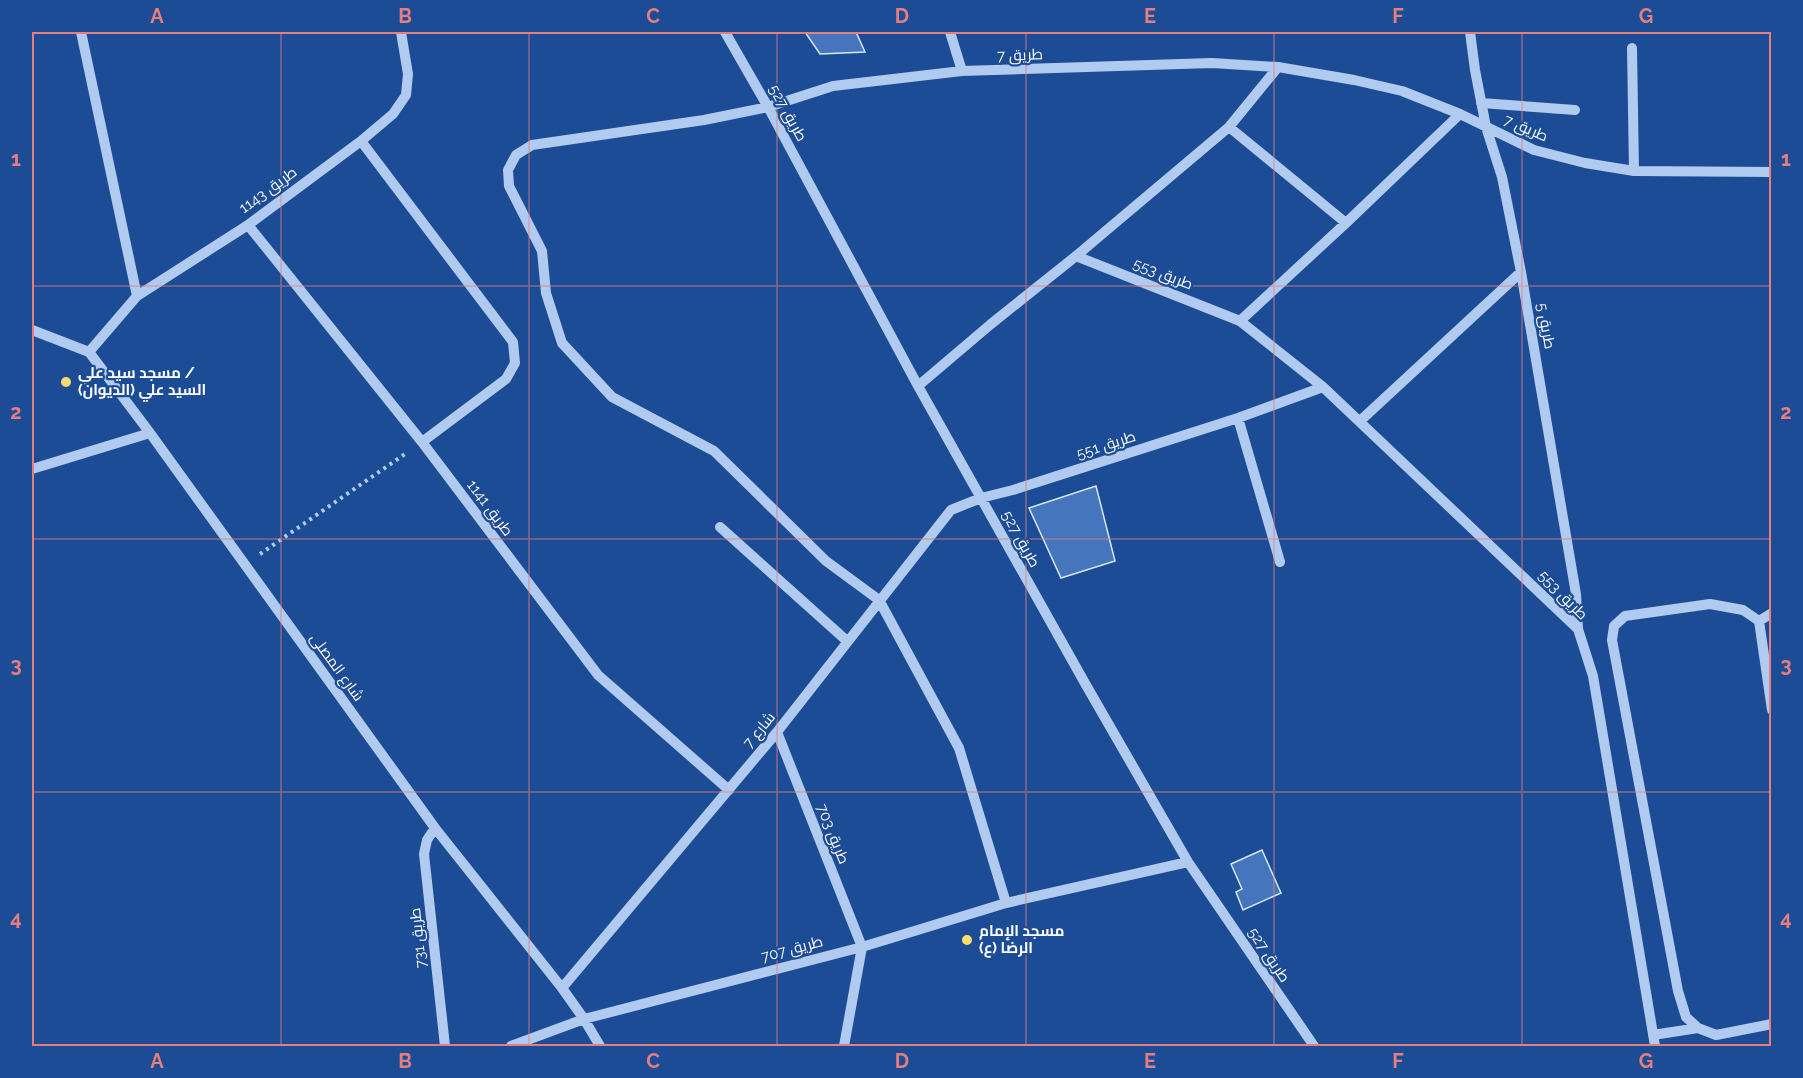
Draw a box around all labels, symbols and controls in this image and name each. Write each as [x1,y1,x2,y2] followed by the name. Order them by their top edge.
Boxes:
[150,4,164,28] text: A
[398,4,412,28] text: B
[646,4,660,28] text: C
[895,4,909,28] text: D
[1144,4,1156,28] text: E
[1392,4,1404,28] text: F
[1639,4,1653,28] text: G
[997,45,1043,66] street label: طريق 7
[764,81,811,145] street label: طريق 527
[1501,111,1551,146] street label: طريق 7
[11,147,21,171] text: 1
[1781,147,1791,171] text: 1
[236,163,301,218] street label: طريق 1143
[1130,254,1195,295] street label: طريق 553
[1532,302,1559,351] street label: طريق 5
[78,364,206,402] place label: مسجد سيد علي / السيد علي (الديوان)
[59,375,73,389] marker: مسجد سيد علي / السيد علي (الديوان)
[10,400,22,424] text: 2
[1780,400,1792,424] text: 2
[1074,427,1138,464] street label: طريق 551
[462,476,517,540] street label: طريق 1141
[997,507,1044,571] street label: طريق 527
[1534,567,1591,624] street label: طريق 553
[305,629,368,706] street label: شارع المصلى
[10,653,22,677] text: 3
[1780,653,1792,677] text: 3
[739,708,780,753] street label: شارع 7
[812,801,853,867] street label: طريق 703
[10,906,22,930] text: 4
[1780,906,1792,930] text: 4
[406,907,431,969] street label: طريق 731
[979,922,1064,958] place label: مسجد الإمام الرضا (ع)
[1243,924,1294,986] street label: طريق 527
[759,932,825,967] street label: طريق 707
[960,933,974,947] marker: مسجد الإمام الرضا (ع)
[150,1049,164,1073] text: A
[398,1049,412,1073] text: B
[646,1049,660,1073] text: C
[895,1049,909,1073] text: D
[1144,1049,1156,1073] text: E
[1392,1049,1404,1073] text: F
[1639,1049,1653,1073] text: G

